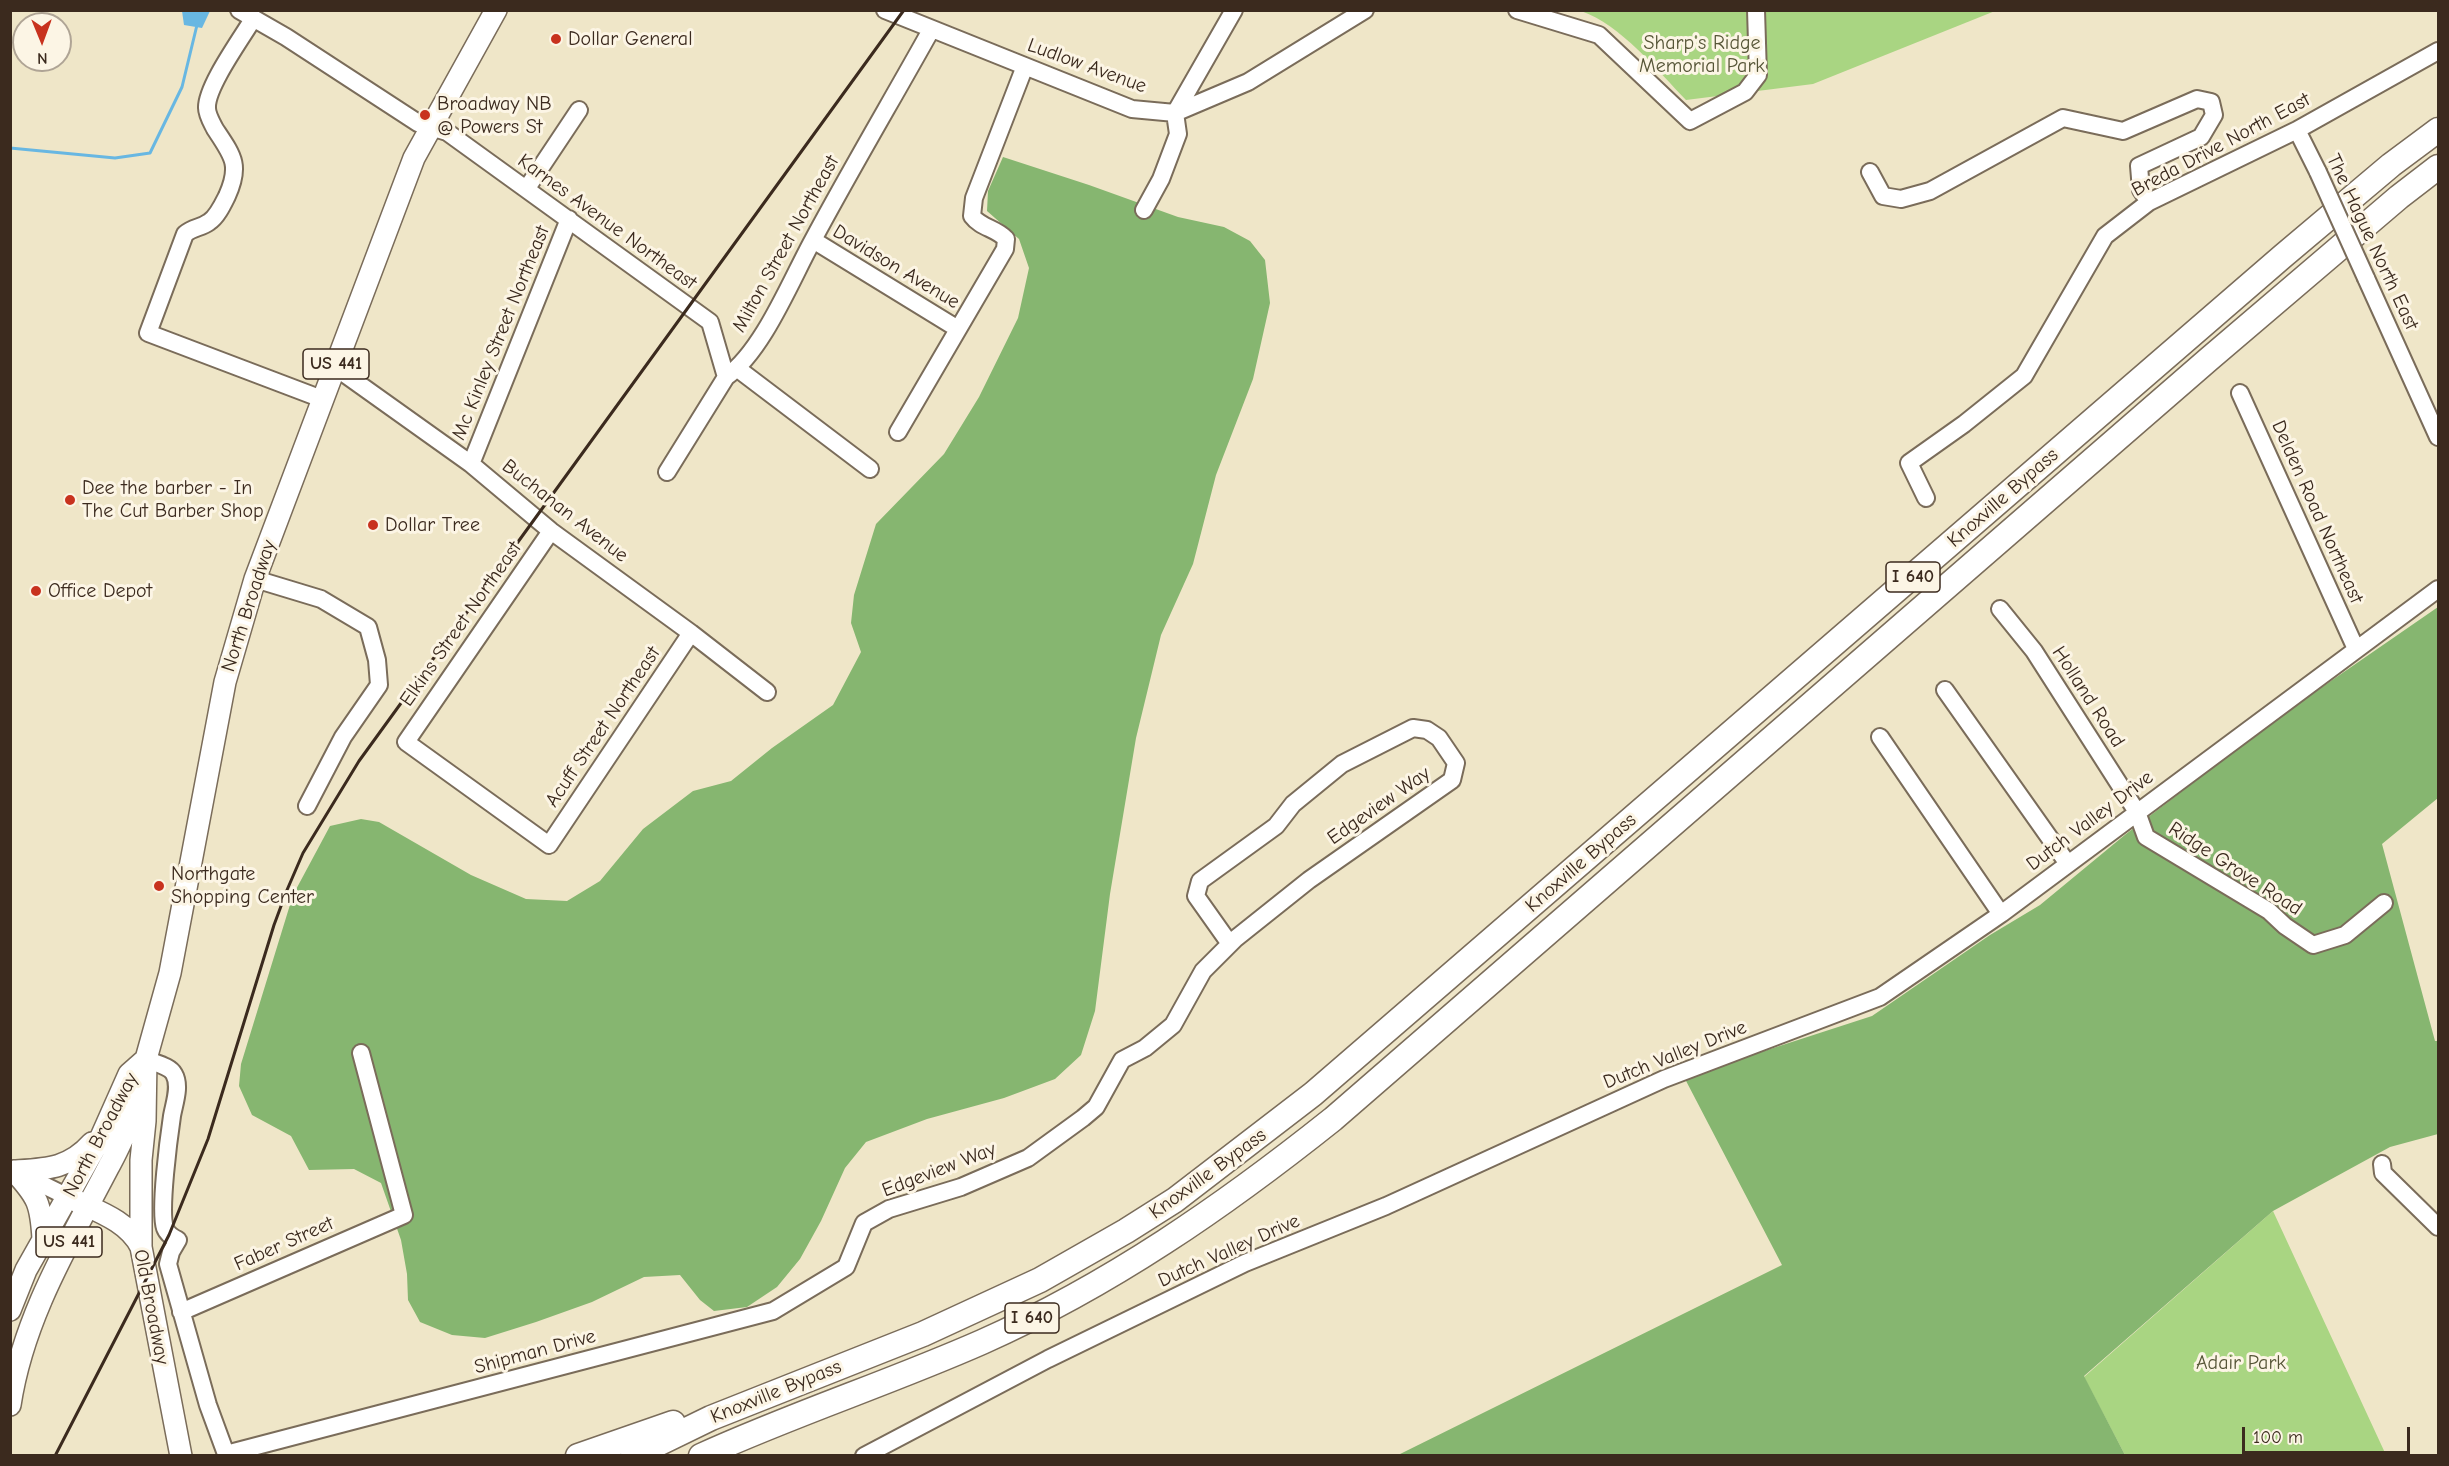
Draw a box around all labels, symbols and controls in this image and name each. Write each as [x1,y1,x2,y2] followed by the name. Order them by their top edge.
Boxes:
[12,12,72,72] north arrow
[568,27,693,51] place label: Dollar General
[1639,31,1765,78] park label: Sharp's Ridge Memorial Park
[549,32,563,46] marker: Dollar General
[1024,33,1150,99] street label: Ludlow Avenue
[37,49,48,67] text: N
[2128,88,2314,202] street label: Breda Drive North East
[437,92,552,139] place label: Broadway NB @ Powers St
[418,108,432,122] marker: Broadway NB @ Powers St
[513,149,701,295] street label: Karnes Avenue Northeast
[2321,150,2423,334] street label: The Hague North East
[727,151,845,337] street label: Milton Street Northeast
[828,220,964,314] street label: Davidson Avenue
[447,222,555,444] street label: Mc Kinley Street Northeast
[303,349,369,379] road number: US 441
[2266,417,2368,607] street label: Delden Road Northeast
[1943,443,2063,553] street label: Knoxville Bypass
[497,454,633,568] street label: Buchanan Avenue
[82,476,264,523] place label: Dee the barber - In The Cut Barber Shop
[63,493,77,507] marker: Dee the barber - In The Cut Barber Shop
[385,513,480,537] place label: Dollar Tree
[366,518,380,532] marker: Dollar Tree
[216,537,282,675] street label: North Broadway
[395,537,527,711] street label: Elkins Street Northeast
[1886,562,1940,592] road number: I 640
[48,579,152,603] place label: Office Depot
[29,584,43,598] marker: Office Depot
[540,642,666,812] street label: Acuff Street Northeast
[2046,642,2130,752] street label: Holland Road
[1323,762,1435,850] street label: Edgeview Way
[2022,766,2158,876] street label: Dutch Valley Drive
[1521,808,1641,918] street label: Knoxville Bypass
[2164,817,2306,921] street label: Ridge Grove Road
[171,862,314,909] place label: Northgate Shopping Center
[152,879,166,893] marker: Northgate Shopping Center
[1600,1015,1750,1095] street label: Dutch Valley Drive
[58,1069,144,1201] street label: North Broadway
[1145,1123,1271,1225] street label: Knoxville Bypass
[879,1137,999,1203] street label: Edgeview Way
[1155,1209,1303,1293] street label: Dutch Valley Drive
[231,1211,337,1277] street label: Faber Street
[36,1227,102,1257] road number: US 441
[128,1247,174,1367] street label: Old Broadway
[1005,1303,1059,1333] road number: I 640
[472,1324,598,1380] street label: Shipman Drive
[2196,1351,2286,1375] park label: Adair Park
[707,1355,845,1429] street label: Knoxville Bypass
[2245,1415,2413,1453] scale bar
[2253,1427,2303,1448] text: 100 m

